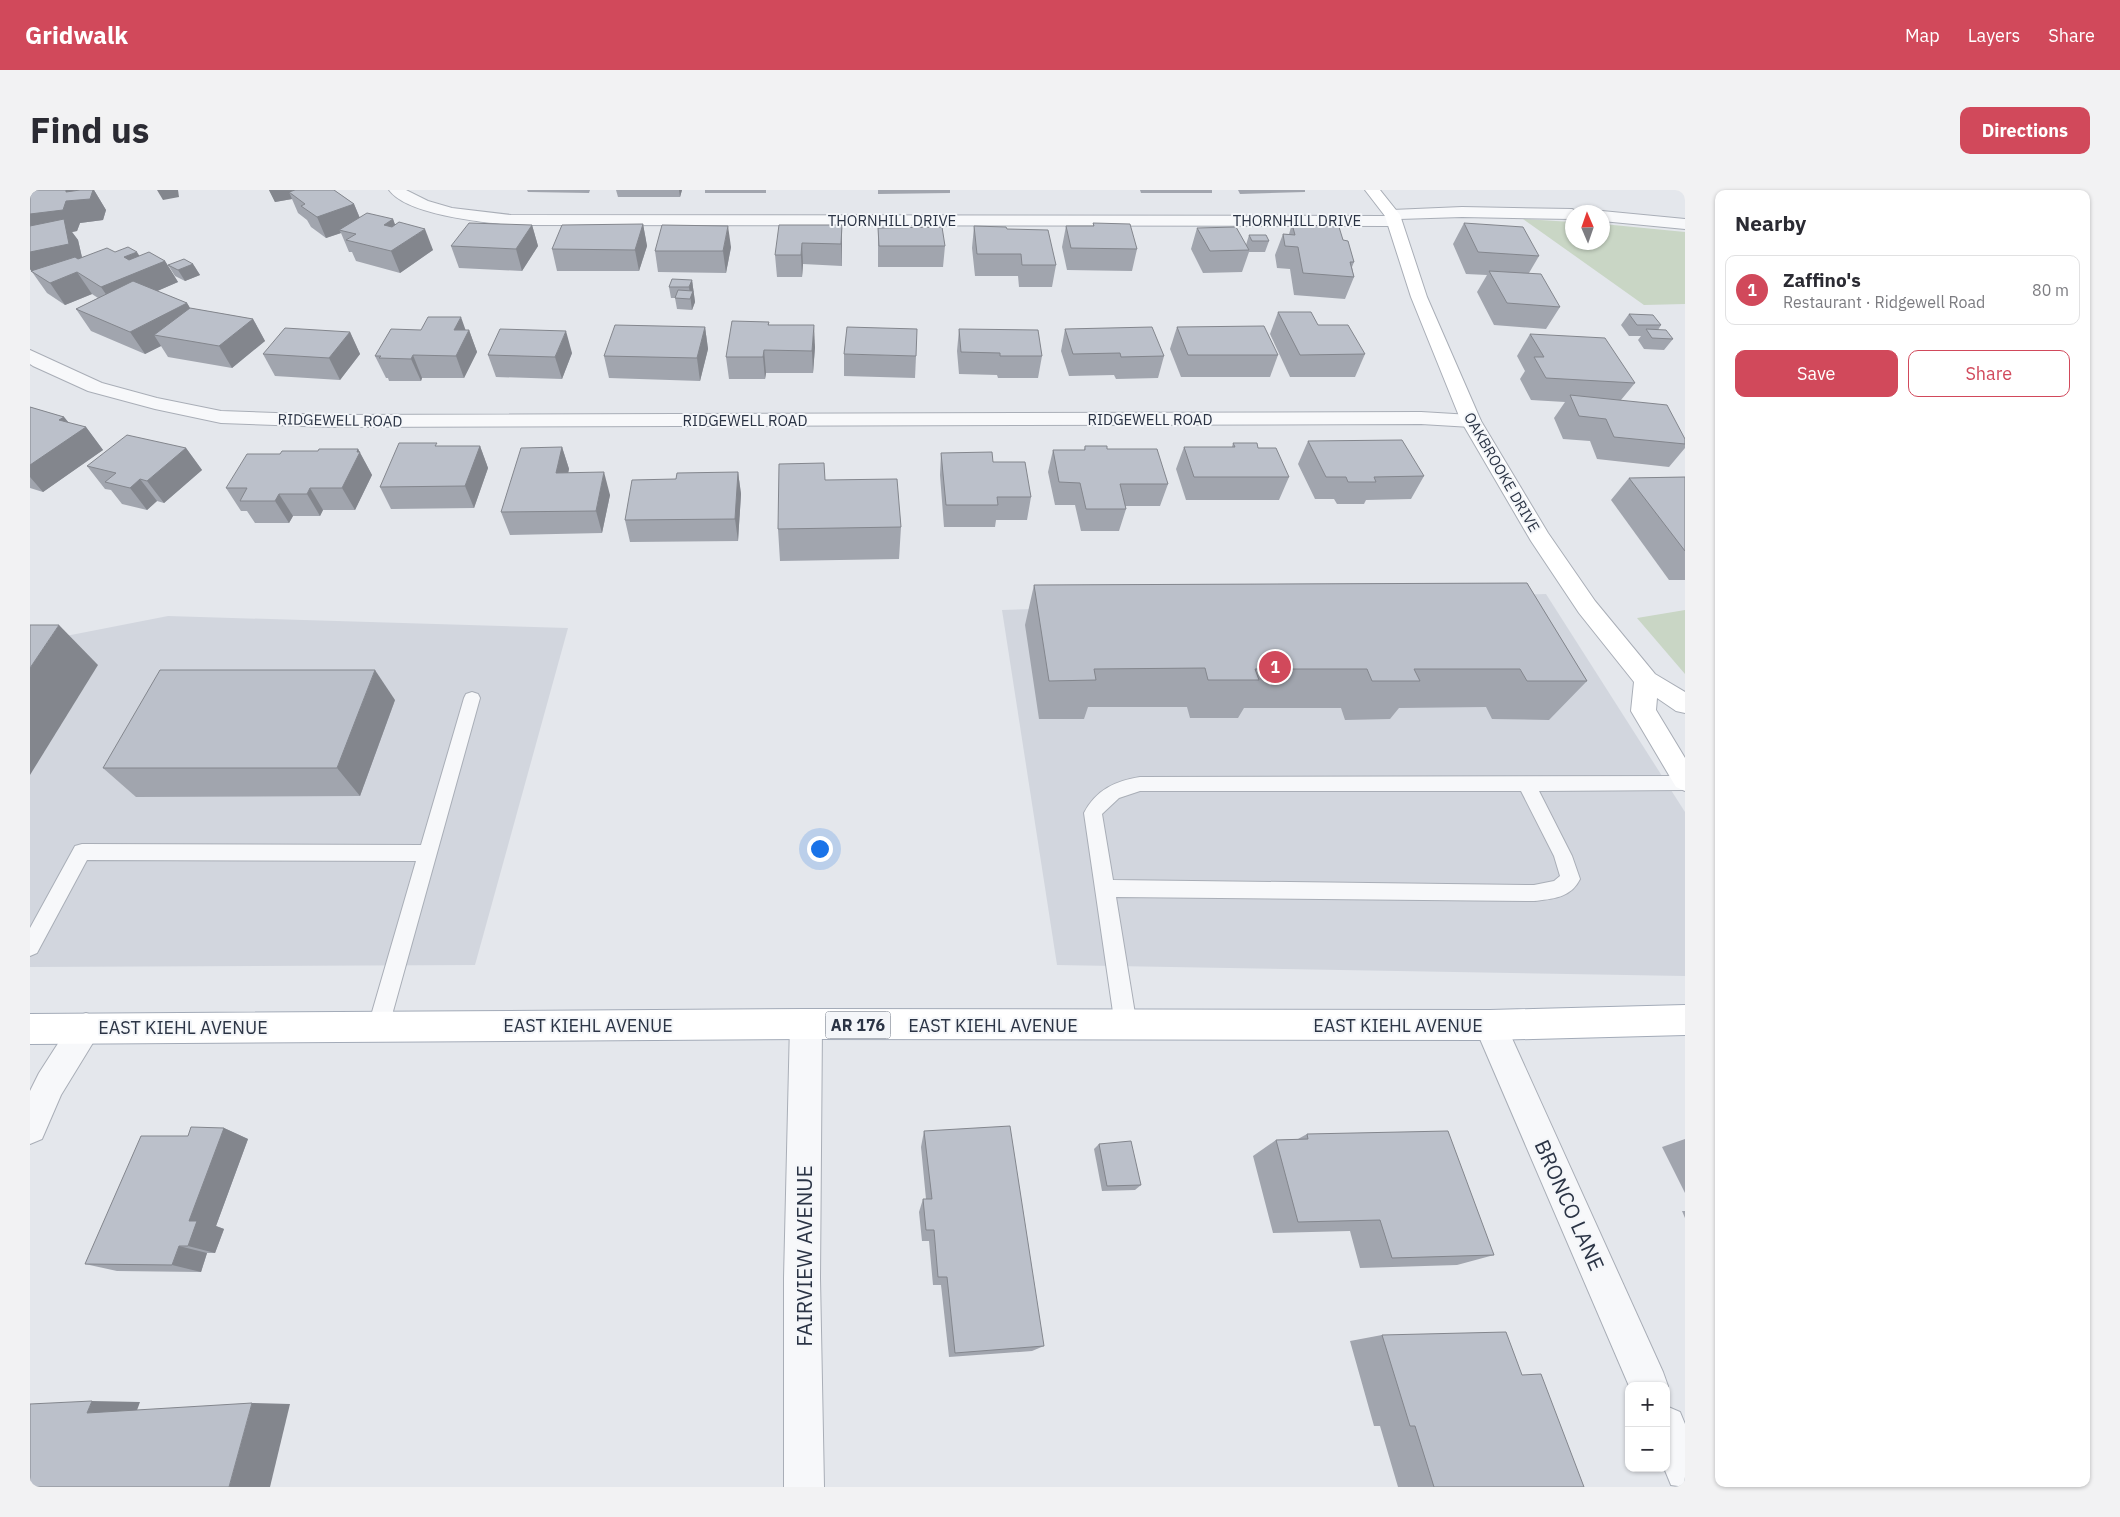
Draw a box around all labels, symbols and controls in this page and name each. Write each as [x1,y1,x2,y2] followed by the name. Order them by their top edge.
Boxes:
[25,19,128,51] text: Gridwalk
[1905,24,1940,47] text: Map
[1968,24,2020,47] text: Layers
[2048,24,2095,47] text: Share
[30,107,149,153] text: Find us
[1960,107,2090,154] button: Directions
[1565,205,1610,250] north arrow
[1735,209,1806,237] text: Nearby
[828,211,956,230] street label: THORNHILL DRIVE
[1233,211,1361,230] street label: THORNHILL DRIVE
[1783,268,1861,292] text: Zaffino's
[1747,280,1757,300] text: 1
[2032,280,2069,300] text: 80 m
[1783,292,1985,312] text: Restaurant · Ridgewell Road
[1735,350,1898,397] button: Save
[1908,350,2070,397] button: Share
[277,409,403,431] street label: RIDGEWELL ROAD
[1460,409,1544,535] street label: OAKBROOKE DRIVE
[1087,410,1213,429] street label: RIDGEWELL ROAD
[682,411,808,430] street label: RIDGEWELL ROAD
[1259,648,1291,686] pin: 1
[807,836,833,862] your location
[826,1012,890,1038] road number: AR 176
[503,1014,673,1037] street label: EAST KIEHL AVENUE
[908,1014,1078,1037] street label: EAST KIEHL AVENUE
[1313,1014,1483,1037] street label: EAST KIEHL AVENUE
[98,1016,268,1039] street label: EAST KIEHL AVENUE
[1529,1135,1611,1275] street label: BRONCO LANE
[790,1165,818,1347] street label: FAIRVIEW AVENUE
[1625,1382,1670,1472] map controls
[1625,1382,1670,1427] button: +
[1625,1427,1670,1472] button: −

